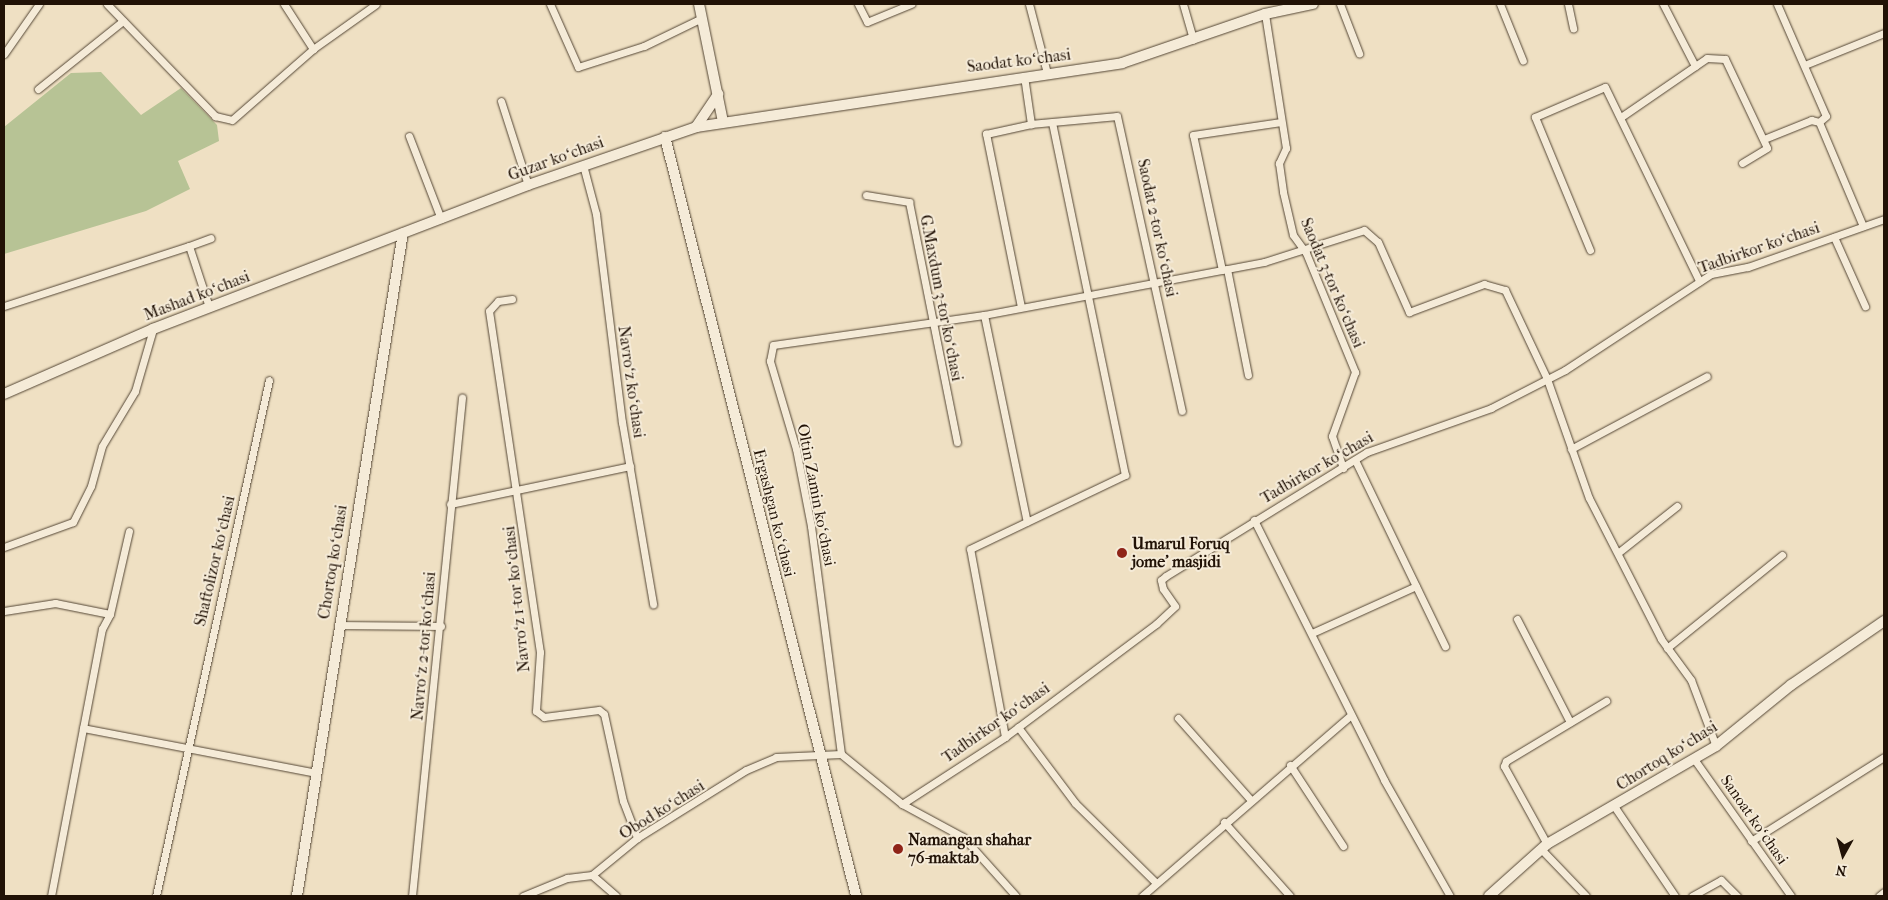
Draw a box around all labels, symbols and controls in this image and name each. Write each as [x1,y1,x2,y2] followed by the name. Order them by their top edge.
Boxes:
[966,45,1072,77] street label: Saodat koʻchasi
[505,133,607,185] street label: Guzar koʻchasi
[1133,157,1181,299] street label: Saodat 2-tor koʻchasi
[915,213,967,383] street label: G.Maxdum 3-tor koʻchasi
[1296,215,1368,351] street label: Saodat 3-tor koʻchasi
[1696,218,1822,278] street label: Tadbirkor koʻchasi
[141,267,253,325] street label: Mashad koʻchasi
[614,325,648,439] street label: Navroʻz koʻchasi
[793,422,839,568] street label: Oltin Zamin koʻchasi
[1257,428,1377,508] street label: Tadbirkor koʻchasi
[749,447,799,579] street label: Ergashgan koʻchasi
[191,494,239,628] street label: Shaftolizor koʻchasi
[314,503,352,621] street label: Chortoq koʻchasi
[500,525,534,673] street label: Navroʻz 1-tor koʻchasi
[1132,534,1230,572] place label: Umarul Foruq jome' masjidi
[1116,547,1128,559] marker: Umarul Foruq jome' masjidi
[408,571,440,721] street label: Navroʻz 2-tor koʻchasi
[939,679,1053,767] street label: Tadbirkor koʻchasi
[1613,717,1721,795] street label: Chortoq koʻchasi
[1716,772,1792,868] street label: Sanoat koʻchasi
[616,776,708,844] street label: Obod koʻchasi
[908,830,1031,868] place label: Namangan shahar 76-maktab
[1818,830,1868,880] north arrow
[892,843,904,855] marker: Namangan shahar 76-maktab
[1835,861,1847,879] text: N

